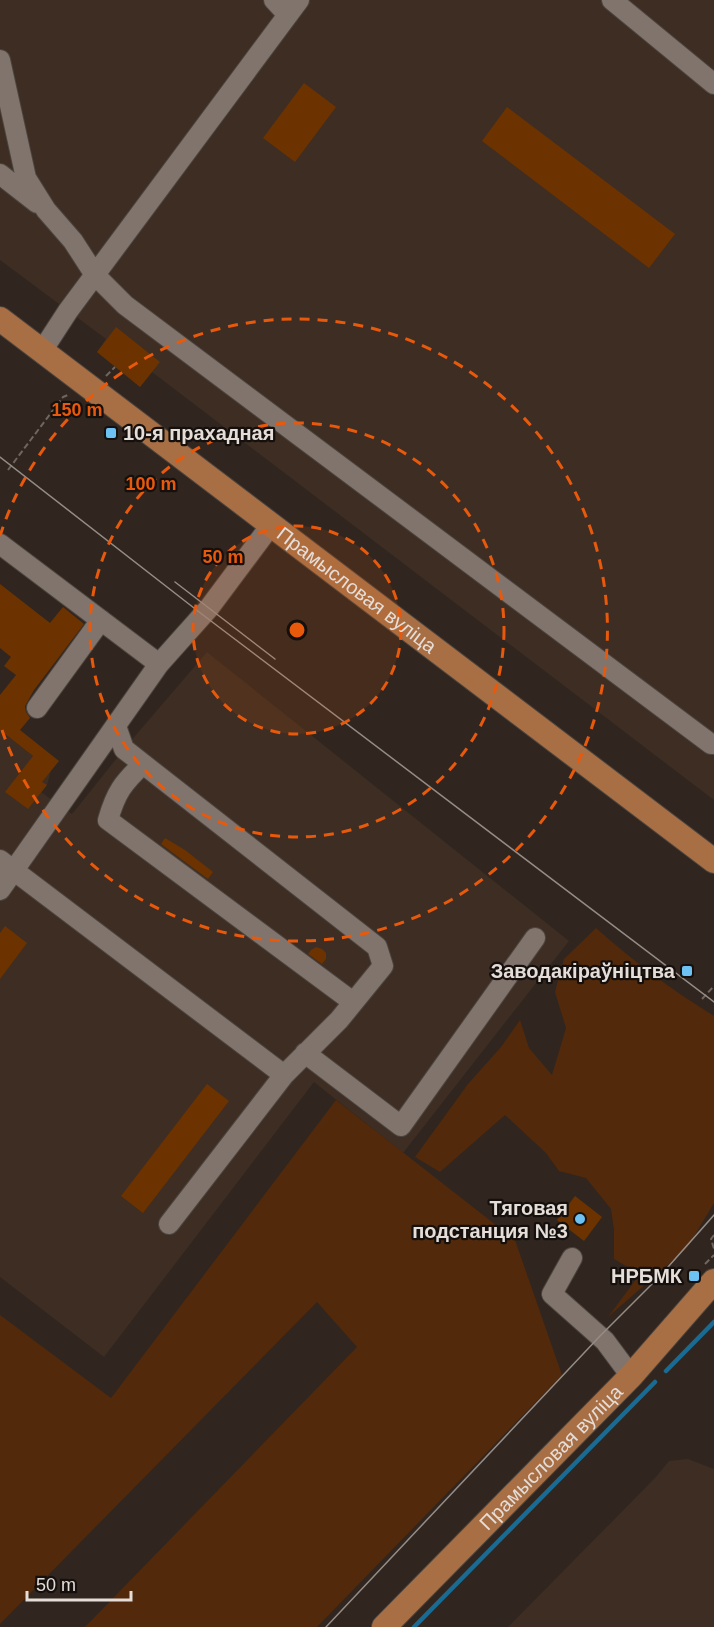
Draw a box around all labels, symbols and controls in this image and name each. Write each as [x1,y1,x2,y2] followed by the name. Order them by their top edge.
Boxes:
[51,400,103,420] text: 150 m
[123,422,274,444] place label: 10-я прахадная
[104,426,118,440] marker: 10-я прахадная
[125,474,177,494] text: 100 m
[273,522,442,658] street label: Прамысловая вуліца
[202,547,244,567] text: 50 m
[287,620,307,640] centre of rings
[491,960,676,982] place label: Заводакіраўніцтва
[680,964,694,978] marker: Заводакіраўніцтва
[412,1197,568,1242] place label: Тяговая подстанция №3
[573,1212,587,1226] marker: Тяговая подстанция №3
[611,1265,683,1287] place label: НРБМК
[687,1269,701,1283] marker: НРБМК
[475,1380,627,1534] street label: Прамысловая вуліца
[27,1564,130,1602] scale bar
[36,1575,76,1595] text: 50 m

